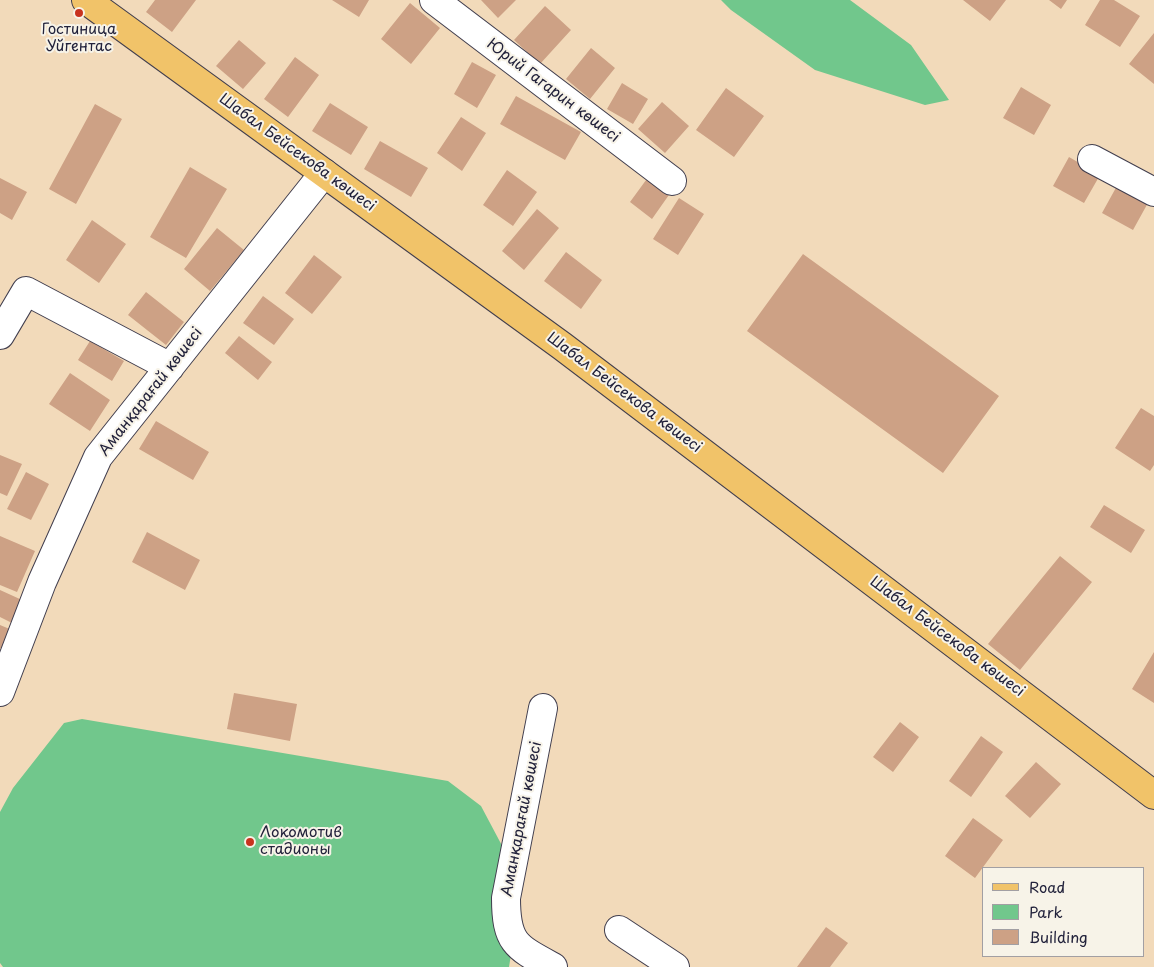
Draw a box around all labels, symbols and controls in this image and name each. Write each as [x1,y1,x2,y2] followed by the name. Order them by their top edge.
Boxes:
[73,7,85,19] marker: Гостиница Уйгентас
[42,21,116,56] place label: Гостиница Уйгентас
[483,35,623,147] street label: Юрий Гагарин көшесі
[215,90,379,216] street label: Шабал Бейсекова көшесі
[95,324,207,460] street label: Аманқарағай көшесі
[543,329,705,457] street label: Шабал Бейсекова көшесі
[866,573,1028,701] street label: Шабал Бейсекова көшесі
[498,740,546,898] street label: Аманқарағай көшесі
[260,824,342,859] place label: Локомотив стадионы
[244,836,256,848] marker: Локомотив стадионы
[982,867,1144,957] legend
[1029,875,1065,898] text: Road
[1029,900,1063,923] text: Park
[1029,925,1088,948] text: Building

